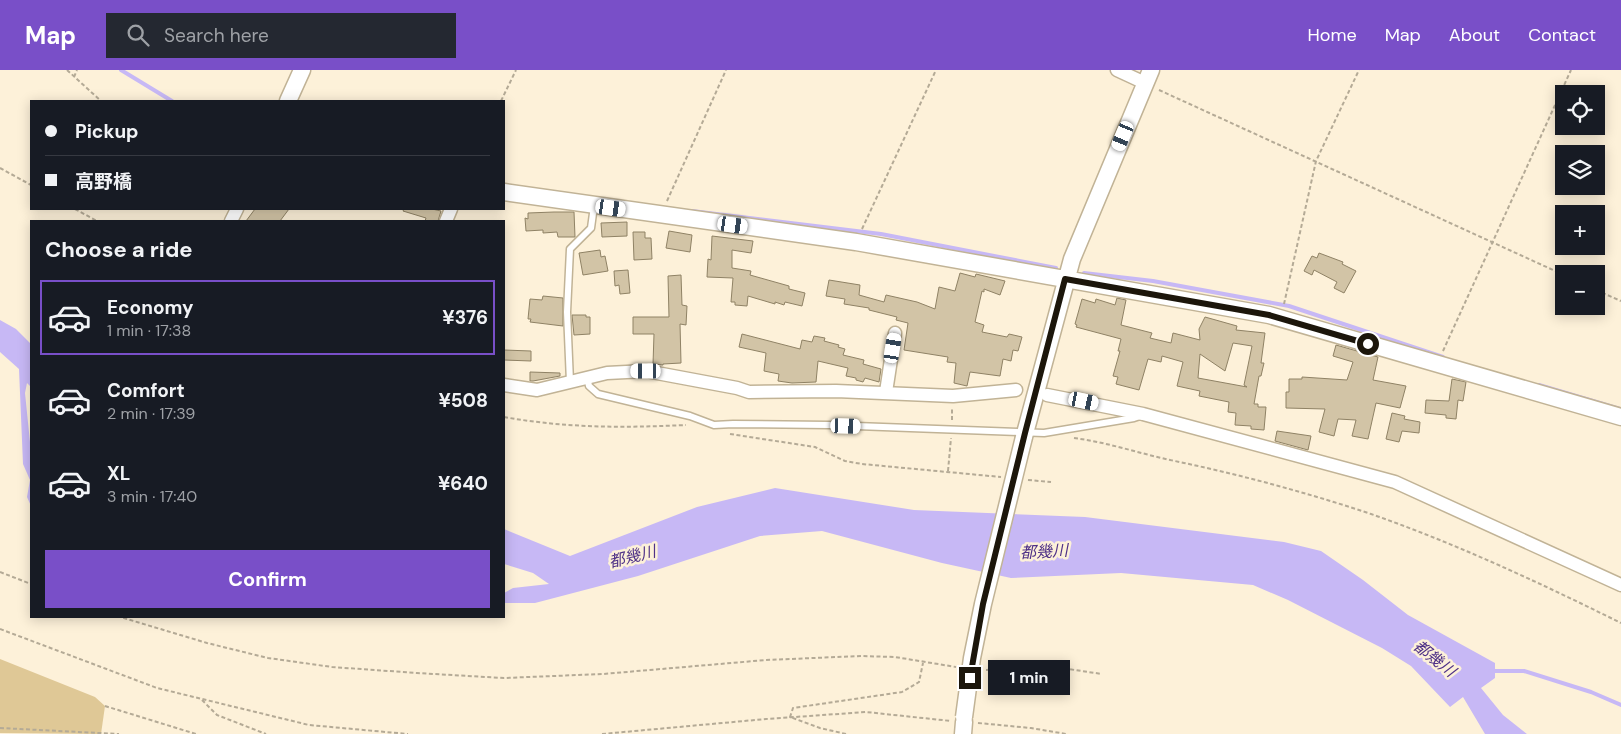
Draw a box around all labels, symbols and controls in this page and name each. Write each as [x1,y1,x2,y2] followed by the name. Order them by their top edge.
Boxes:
[106,13,456,58] search box
[25,20,76,51] text: Map
[124,21,152,49] icon: search
[164,23,269,48] text: Search here
[1307,23,1357,47] text: Home
[1385,23,1421,47] text: Map
[1449,23,1500,47] text: About
[1528,23,1596,47] text: Contact
[1555,85,1605,315] map controls
[1555,85,1605,135] button: locate
[75,119,139,144] text: Pickup
[1110,119,1135,153] car
[1555,145,1605,195] button: layers
[75,169,132,194] text: 高野橋
[595,198,626,218] car
[1555,205,1605,255] button: +
[717,215,748,235] car
[45,235,193,264] text: Choose a ride
[1555,265,1605,315] button: −
[47,295,92,340] icon: car
[107,295,194,320] text: Economy
[442,305,488,330] text: ¥376
[107,320,191,341] text: 1 min · 17:38
[883,332,902,364] car
[1357,333,1379,355] route start
[631,364,661,379] car
[47,378,92,423] icon: car
[107,378,185,403] text: Comfort
[438,388,488,413] text: ¥508
[1067,391,1100,411] car
[107,403,195,424] text: 2 min · 17:39
[830,418,861,434] car
[47,461,92,506] icon: car
[107,461,130,486] text: XL
[438,471,488,496] text: ¥640
[107,486,197,507] text: 3 min · 17:40
[606,540,660,572] water label: 都幾川
[1020,540,1071,563] water label: 都幾川
[45,550,490,608] button: Confirm
[1409,635,1462,683] water label: 都幾川
[988,660,1070,696] callout: 1 min
[959,667,981,689] route end
[1010,667,1048,688] text: 1 min

